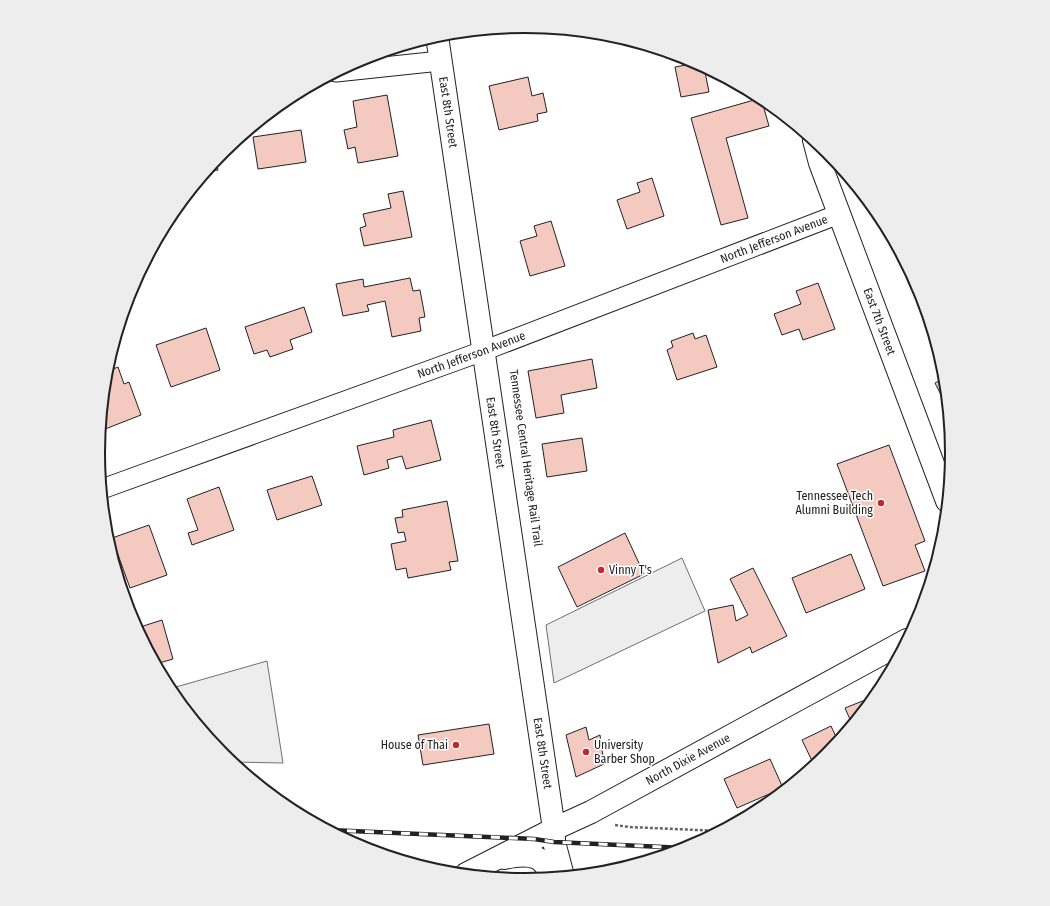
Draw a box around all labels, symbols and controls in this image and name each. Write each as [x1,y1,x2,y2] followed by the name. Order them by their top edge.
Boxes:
[436,76,460,149] street label: East 8th Street
[718,212,830,266] street label: North Jefferson Avenue
[861,286,899,357] street label: East 7th Street
[416,328,527,381] street label: North Jefferson Avenue
[507,369,545,547] street label: Tennessee Central Heritage Rail Trail
[483,396,508,469] street label: East 8th Street
[795,489,873,517] place label: Tennessee Tech Alumni Building
[876,498,886,508] marker: Tennessee Tech Alumni Building
[609,563,652,577] place label: Vinny T's
[596,565,606,575] marker: Vinny T's
[531,717,555,790] street label: East 8th Street
[643,731,733,788] street label: North Dixie Avenue
[381,738,448,752] place label: House of Thai
[594,738,655,766] place label: University Barber Shop
[451,740,461,750] marker: House of Thai
[581,747,591,757] marker: University Barber Shop

